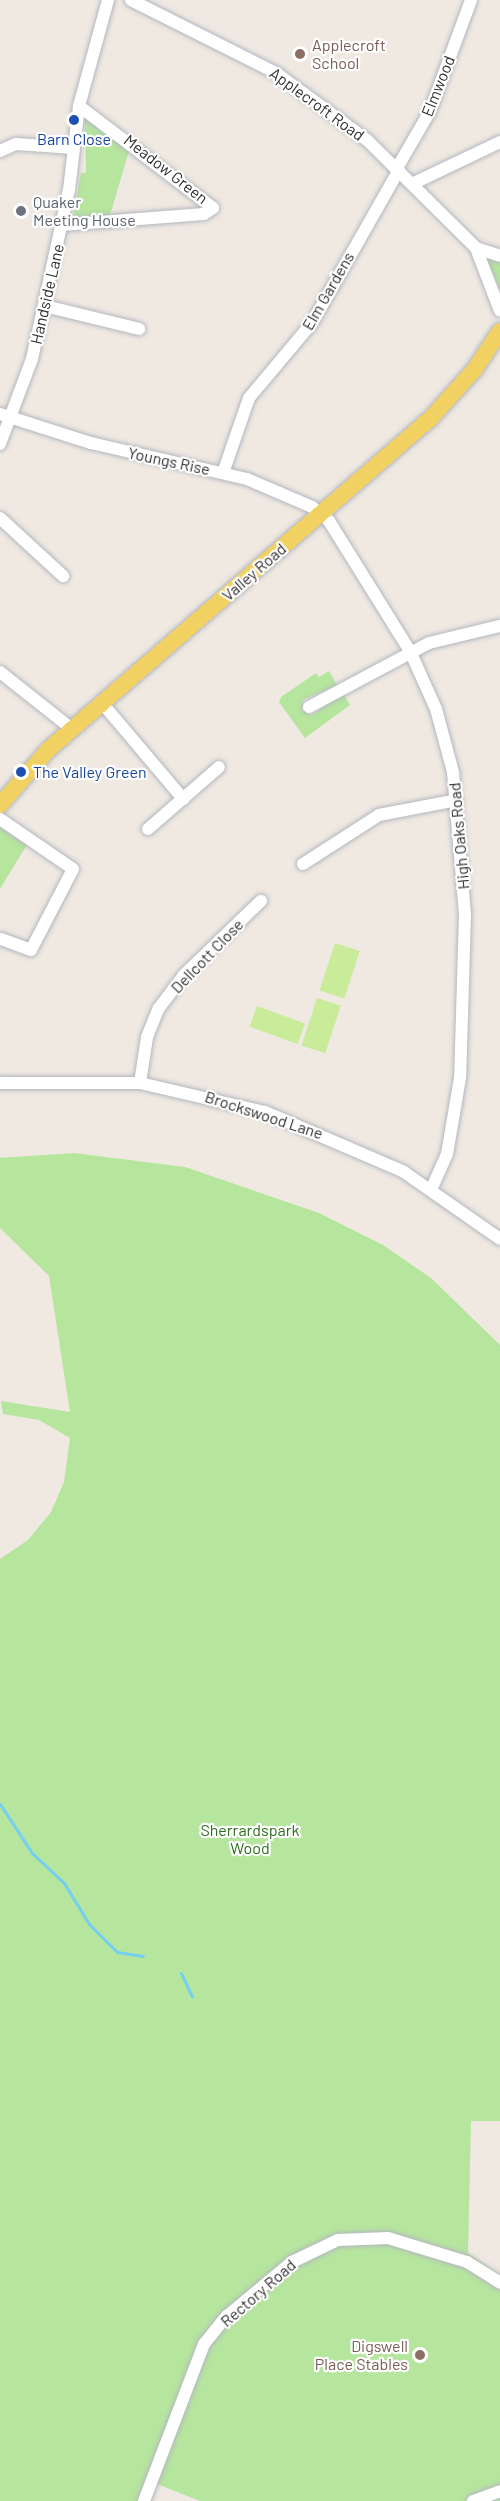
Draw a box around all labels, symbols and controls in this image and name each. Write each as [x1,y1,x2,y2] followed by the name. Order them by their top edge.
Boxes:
[312,35,386,73] place label: Applecroft School
[293,47,307,61] marker: Applecroft School
[417,53,459,119] street label: Elmwood
[266,63,368,145] street label: Applecroft Road
[67,113,81,127] marker: Barn Close
[37,129,111,149] place label: Barn Close
[120,130,212,208] street label: Meadow Green
[33,192,136,230] place label: Quaker Meeting House
[14,204,28,218] marker: Quaker Meeting House
[26,242,68,346] street label: Handside Lane
[298,249,358,333] street label: Elm Gardens
[126,443,212,479] street label: Youngs Rise
[218,539,290,605] street label: Valley Road
[33,762,147,782] place label: The Valley Green
[14,765,28,779] marker: The Valley Green
[445,782,473,890] street label: High Oaks Road
[167,915,247,997] street label: Dellcott Close
[203,1087,325,1143] street label: Brockswood Lane
[200,1820,300,1858] park label: Sherrardspark Wood
[217,2255,299,2331] street label: Rectory Road
[315,2336,408,2374] place label: Digswell Place Stables
[413,2348,427,2362] marker: Digswell Place Stables

